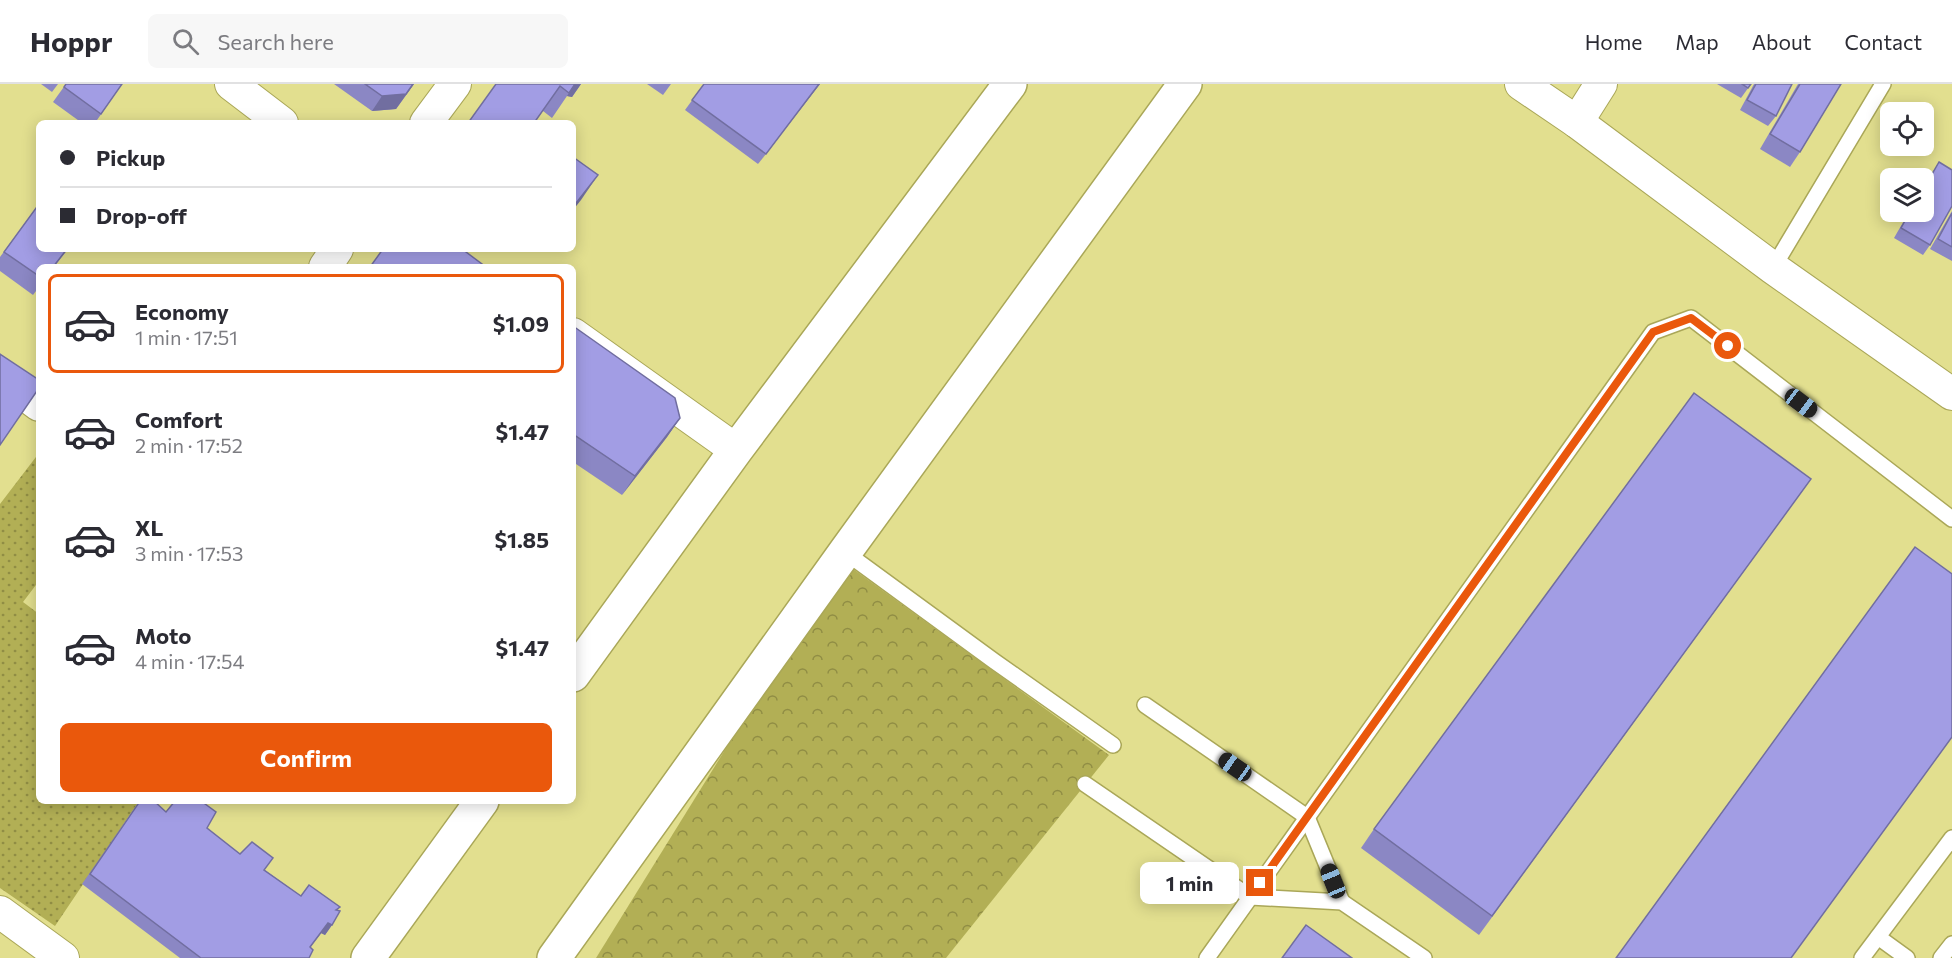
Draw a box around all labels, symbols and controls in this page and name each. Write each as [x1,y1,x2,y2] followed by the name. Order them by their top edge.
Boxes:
[148,14,568,68] search box
[30,24,112,58] text: Hoppr
[169,25,202,58] icon: search
[217,28,334,55] text: Search here
[1585,29,1642,54] text: Home
[1675,29,1719,54] text: Map
[1752,29,1811,54] text: About
[1844,29,1922,54] text: Contact
[1880,102,1934,222] map controls
[1880,102,1934,156] button: locate
[96,144,165,171] text: Pickup
[1880,168,1934,222] button: layers
[96,202,187,229] text: Drop-off
[63,297,117,351] icon: car
[135,298,229,325] text: Economy
[493,310,549,337] text: $1.09
[135,325,238,349] text: 1 min · 17:51
[1714,332,1741,359] route start
[1781,385,1821,421] car
[63,405,117,459] icon: car
[135,406,223,433] text: Comfort
[496,418,549,445] text: $1.47
[135,433,243,457] text: 2 min · 17:52
[63,513,117,567] icon: car
[135,514,163,541] text: XL
[494,526,549,553] text: $1.85
[135,541,243,565] text: 3 min · 17:53
[63,621,117,675] icon: car
[135,622,191,649] text: Moto
[496,634,549,661] text: $1.47
[135,649,245,673] text: 4 min · 17:54
[60,723,552,792] button: Confirm
[1215,749,1255,785] car
[1318,861,1348,901] car
[1140,862,1239,904] callout: 1 min
[1246,869,1273,896] route end
[1166,871,1213,895] text: 1 min

